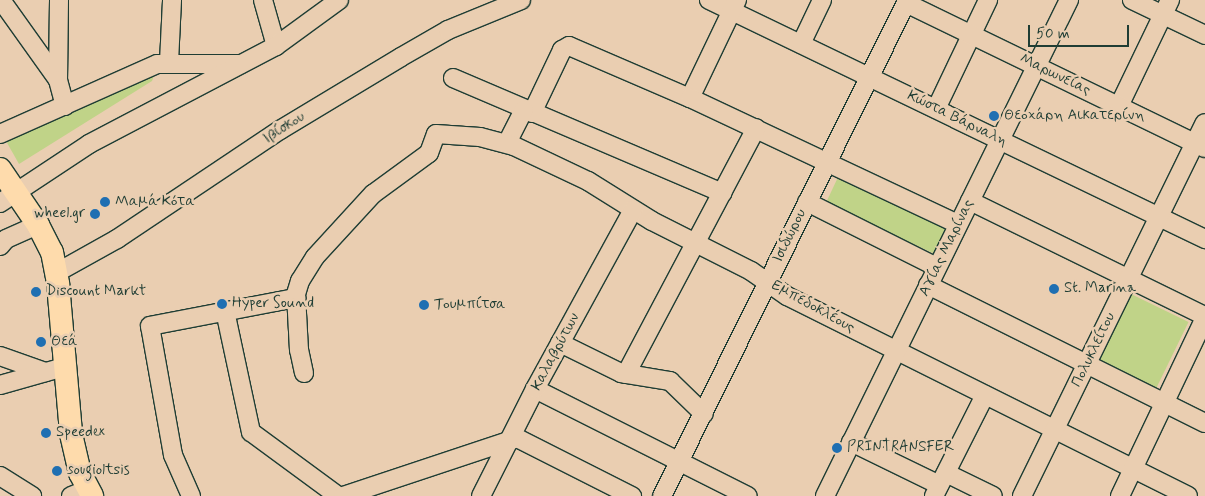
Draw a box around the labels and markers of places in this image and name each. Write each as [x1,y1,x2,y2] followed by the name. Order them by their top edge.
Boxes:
[1004,107,1144,125] place label: Θεοχάρη Αικατερίνη
[988,110,1000,122] marker: Θεοχάρη Αικατερίνη
[115,193,195,211] place label: Μαμά Κότα
[99,196,111,208] marker: Μαμά Κότα
[34,205,85,223] place label: wheel.gr
[89,208,101,220] marker: wheel.gr
[1064,280,1136,298] place label: St. Marina
[46,283,148,301] place label: Discount Markt
[1048,283,1060,295] marker: St. Marina
[30,286,42,298] marker: Discount Markt
[232,295,310,313] place label: Hyper Sound
[434,296,506,314] place label: Τουμπίτσα
[216,298,228,310] marker: Hyper Sound
[418,299,430,311] marker: Τουμπίτσα
[51,333,78,351] place label: Θεά
[35,336,47,348] marker: Θεά
[56,424,105,442] place label: Speedex
[40,427,52,439] marker: Speedex
[847,439,954,457] place label: PRINTRANSFER
[831,442,843,454] marker: PRINTRANSFER
[67,462,130,480] place label: sougioltsis
[51,465,63,477] marker: sougioltsis

